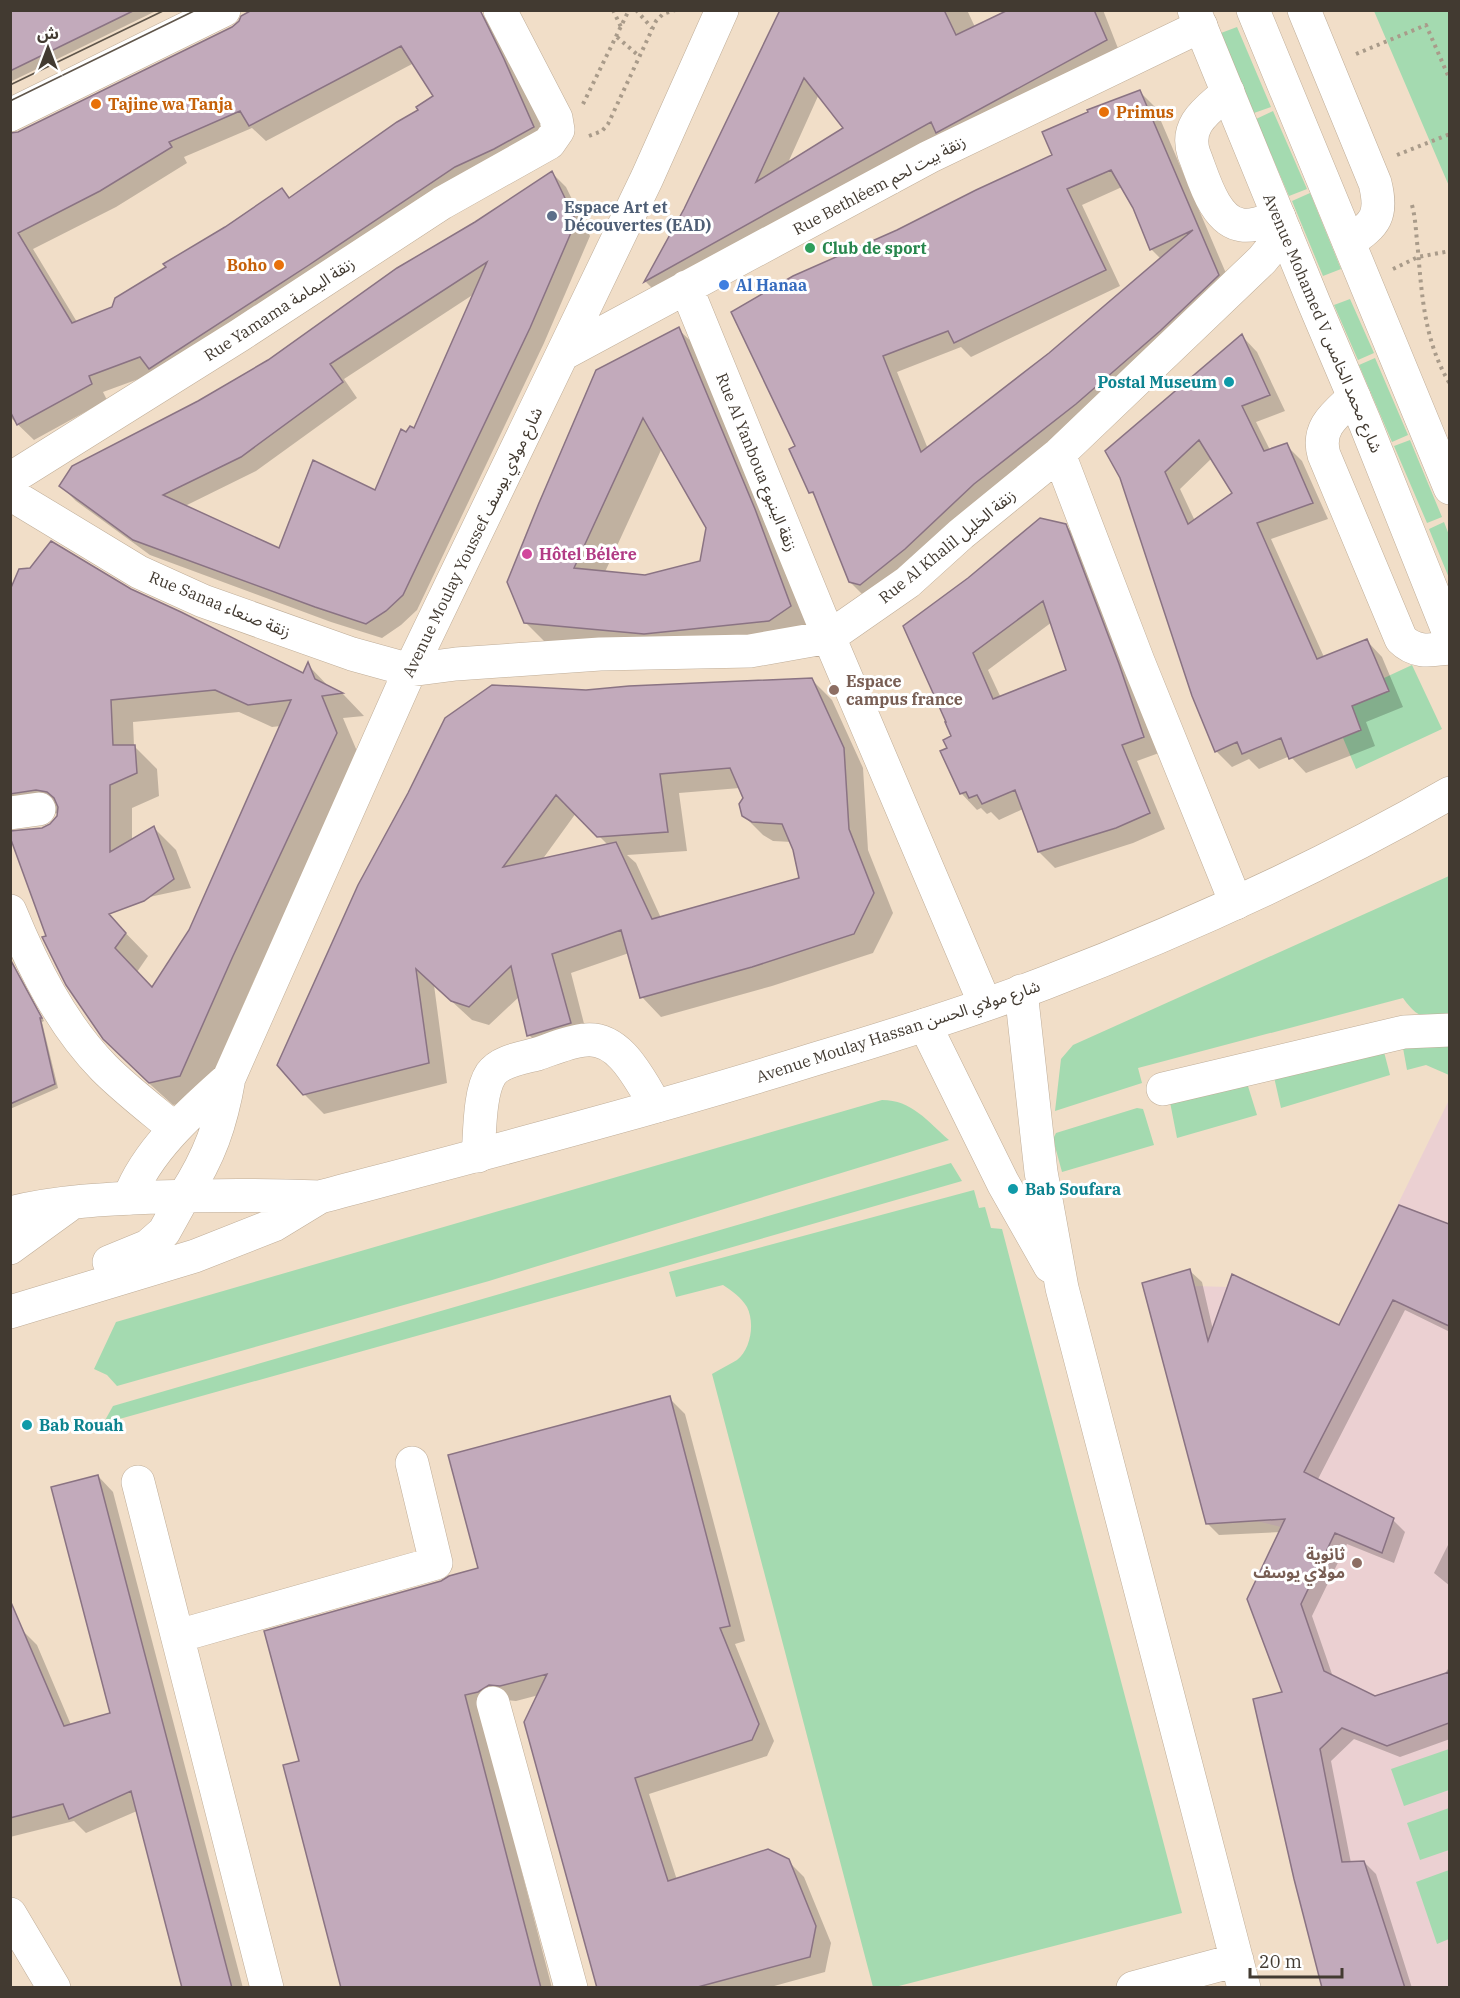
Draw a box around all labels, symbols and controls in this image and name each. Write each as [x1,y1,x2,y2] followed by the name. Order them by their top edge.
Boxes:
[18,18,78,78] north arrow
[37,23,59,43] text: ش
[108,94,233,114] place label: Tajine wa Tanja
[89,97,103,111] marker: Tajine wa Tanja
[1116,102,1174,122] place label: Primus
[1097,105,1111,119] marker: Primus
[789,131,970,242] street label: Rue Bethléem زنقة بيت لحم
[1256,190,1387,457] street label: Avenue Mohamed V شارع محمد الخامس
[564,197,712,235] place label: Espace Art et Découvertes (EAD)
[545,209,559,223] marker: Espace Art et Découvertes (EAD)
[822,238,927,258] place label: Club de sport
[803,241,817,255] marker: Club de sport
[200,253,358,365] street label: Rue Yamama زنقة اليمامة
[227,255,267,275] place label: Boho
[272,258,286,272] marker: Boho
[736,275,807,295] place label: Al Hanaa
[717,278,731,292] marker: Al Hanaa
[709,370,802,555] street label: Rue Al Yanboua زنقة الينبوع
[1097,372,1217,392] place label: Postal Museum
[1222,375,1236,389] marker: Postal Museum
[398,404,549,682] street label: Avenue Moulay Youssef شارع مولاي يوسف
[875,485,1019,607] street label: Rue Al Khalil زنقة الخليل
[539,544,637,564] place label: Hôtel Bélère
[520,547,534,561] marker: Hôtel Bélère
[146,566,294,642] street label: Rue Sanaa زنقة صنعاء
[846,671,963,709] place label: Espace campus france
[827,683,841,697] marker: Espace campus france
[753,976,1043,1089] street label: Avenue Moulay Hassan شارع مولاي الحسن
[1025,1179,1121,1199] place label: Bab Soufara
[1006,1182,1020,1196] marker: Bab Soufara
[39,1415,124,1435] place label: Bab Rouah
[20,1418,34,1432] marker: Bab Rouah
[1253,1544,1345,1586] place label: ثانوية مولاي يوسف
[1350,1556,1364,1570] marker: ثانوية مولاي يوسف
[1250,1941,1342,1979] scale bar
[1259,1950,1302,1973] text: 20 m

